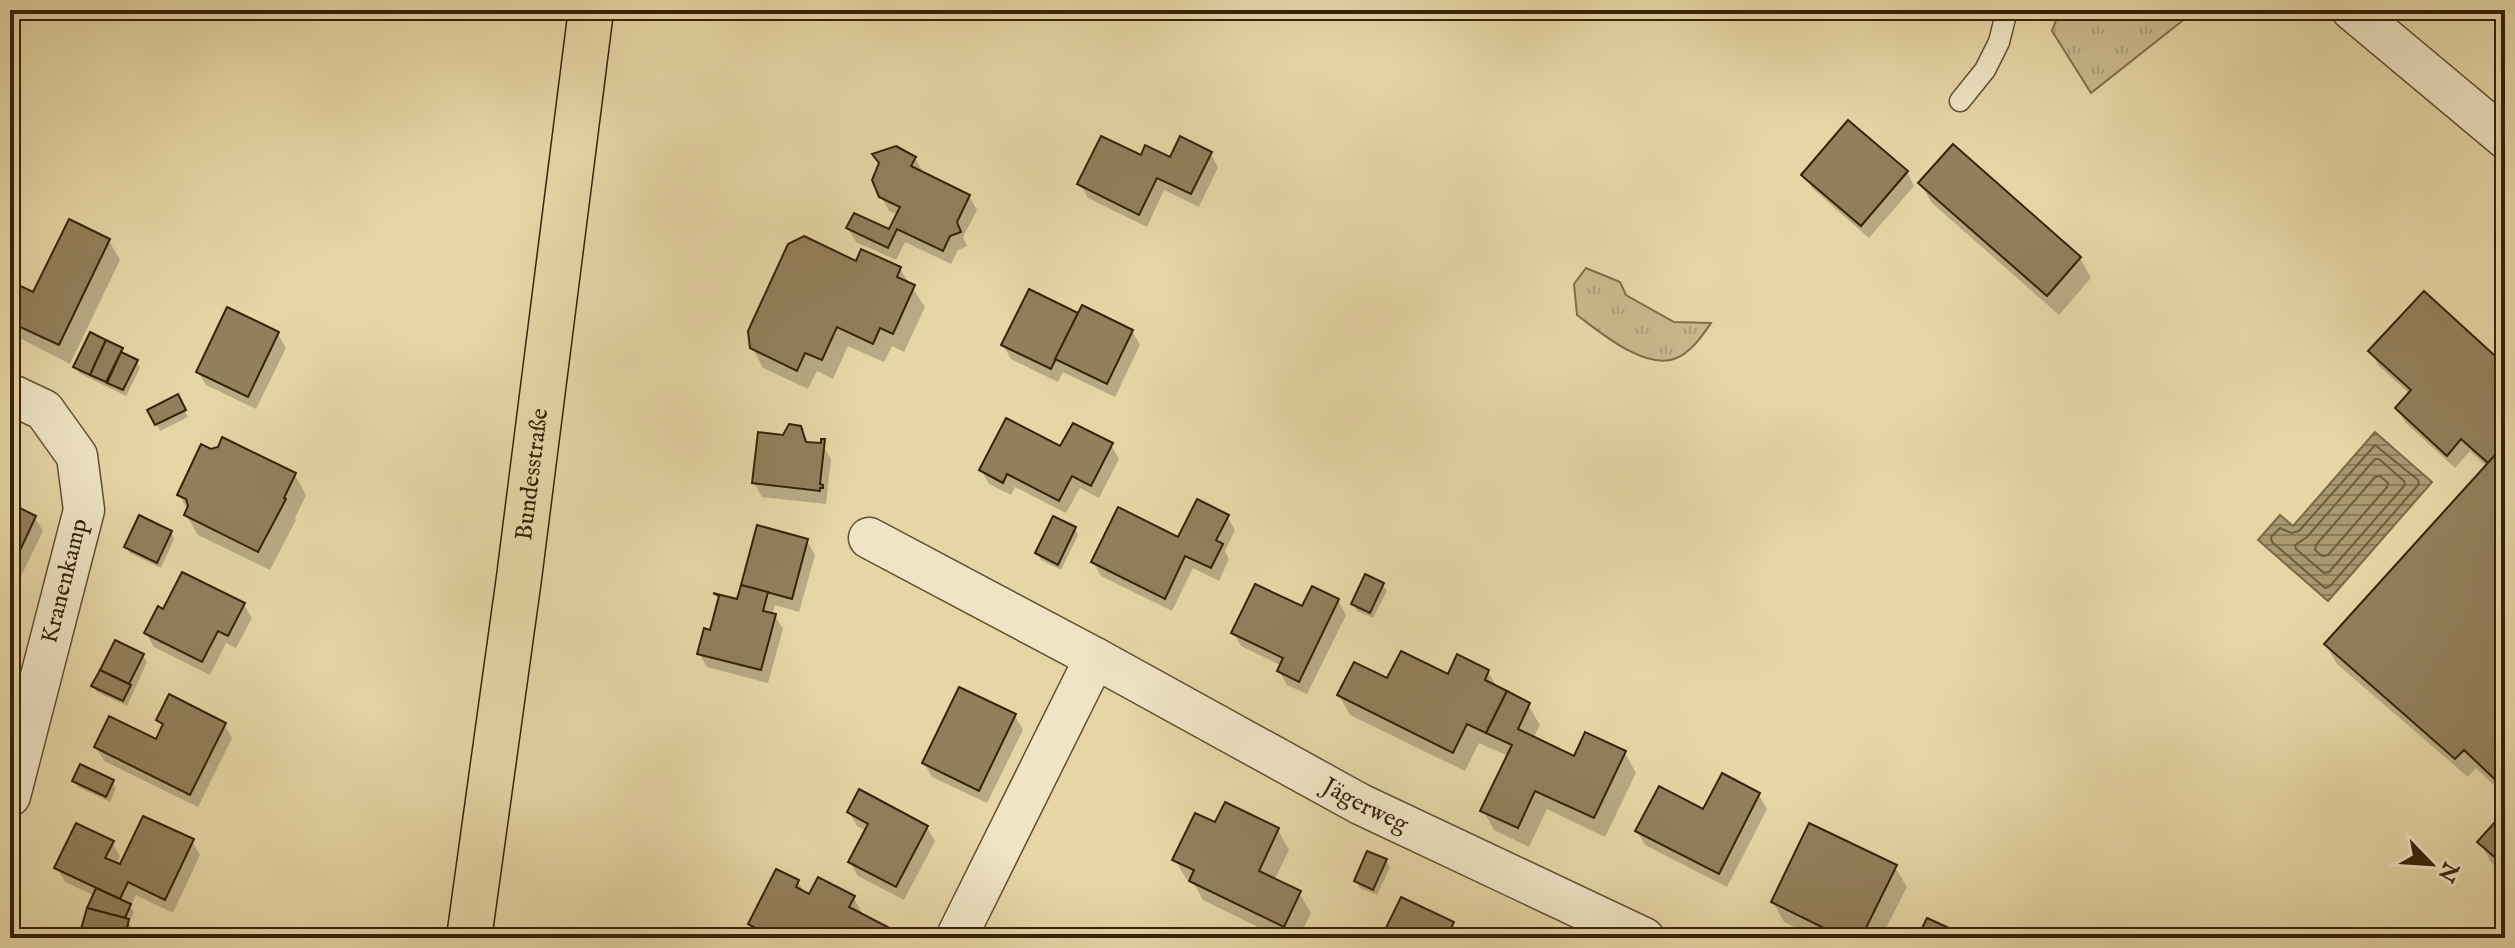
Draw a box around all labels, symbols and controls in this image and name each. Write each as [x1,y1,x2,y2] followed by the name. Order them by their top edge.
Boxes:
[508,407,556,542] street label: Bundesstraße
[34,515,96,647] street label: Kranenkamp
[1314,769,1414,840] street label: Jägerweg
[2391,824,2471,904] north arrow
[2431,856,2464,886] text: N

